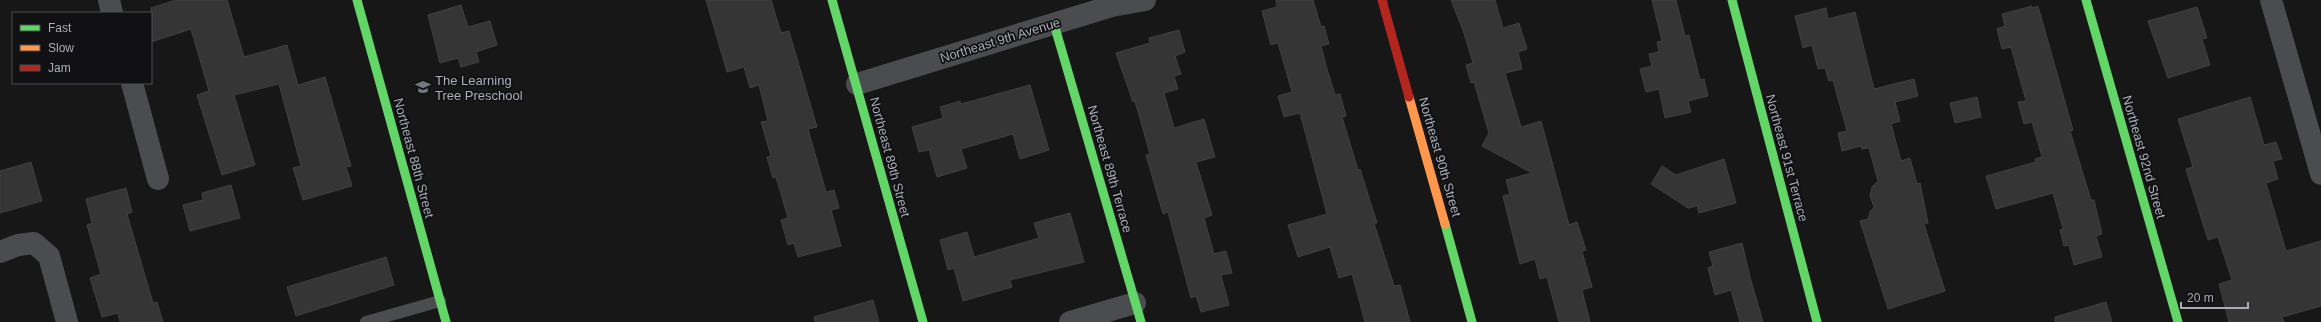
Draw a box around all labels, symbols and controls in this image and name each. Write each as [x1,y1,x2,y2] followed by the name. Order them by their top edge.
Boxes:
[12,12,152,84] legend
[938,15,1062,65] street label: Northeast 9th Avenue
[48,21,72,35] text: Fast
[48,41,74,55] text: Slow
[48,61,71,75] text: Jam
[435,73,523,103] place label: The Learning Tree Preschool
[414,78,432,96] school or university icon: The Learning Tree Preschool
[1763,93,1811,223] street label: Northeast 91st Terrace
[2119,94,2169,221] street label: Northeast 92nd Street
[867,95,913,219] street label: Northeast 89th Street
[391,96,437,220] street label: Northeast 88th Street
[1416,96,1464,219] street label: Northeast 90th Street
[1085,103,1135,235] street label: Northeast 89th Terrace
[2181,284,2248,310] scale bar
[2187,291,2214,305] text: 20 m

